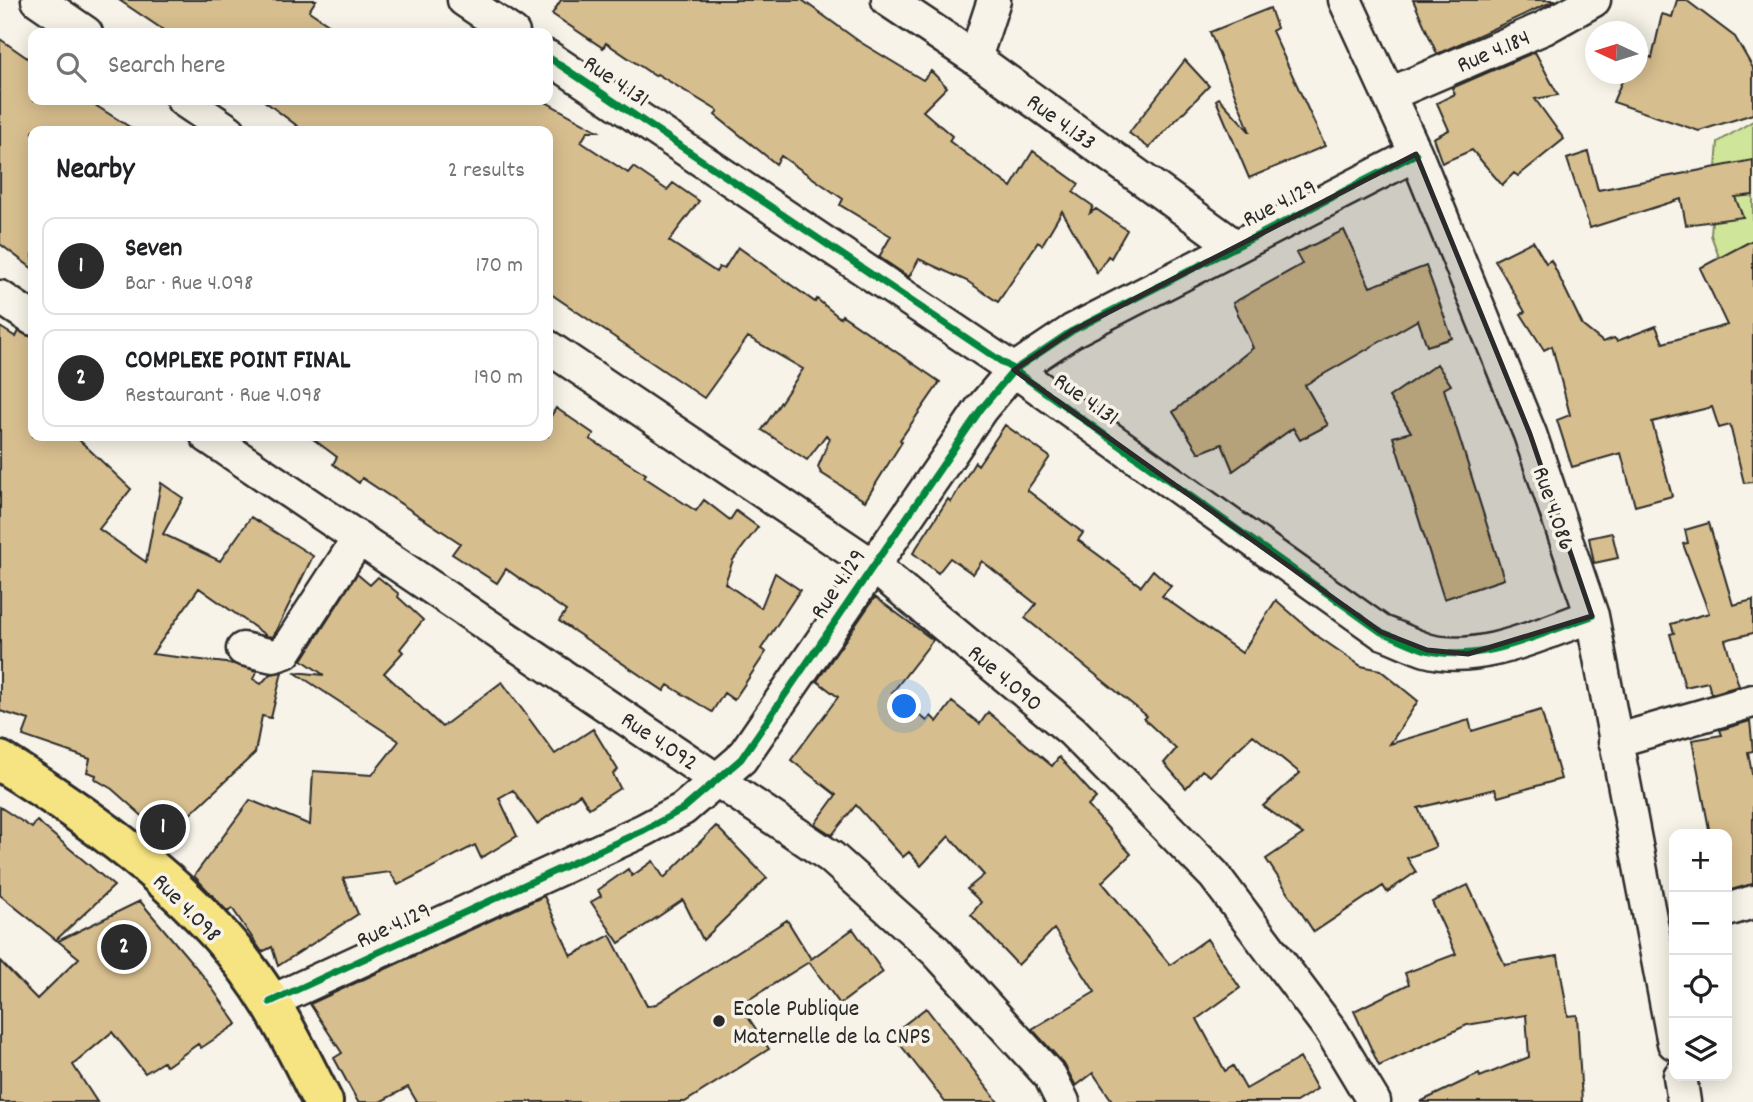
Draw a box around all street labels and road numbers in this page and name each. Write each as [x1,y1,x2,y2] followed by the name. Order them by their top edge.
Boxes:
[1452,22,1536,83] street label: Rue 4.184
[575,48,655,117] street label: Rue 4.131
[1018,87,1102,160] street label: Rue 4.133
[1238,172,1323,238] street label: Rue 4.129
[1046,366,1125,435] street label: Rue 4.131
[1522,463,1582,555] street label: Rue 4.086
[803,543,876,627] street label: Rue 4.129
[959,638,1049,721] street label: Rue 4.090
[613,704,704,781] street label: Rue 4.092
[144,867,228,951] street label: Rue 4.098
[351,895,437,959] street label: Rue 4.129

